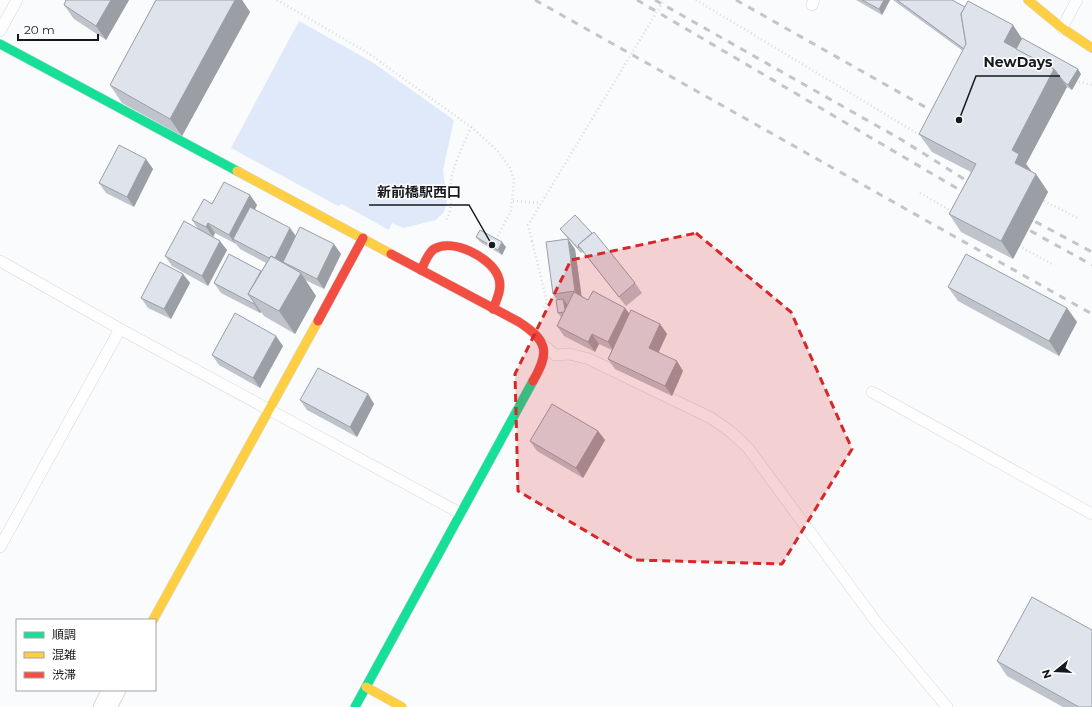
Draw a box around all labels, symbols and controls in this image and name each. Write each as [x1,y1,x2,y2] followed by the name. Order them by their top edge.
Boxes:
[18,16,98,42] scale bar
[24,22,55,37] text: 20 m
[976,50,1060,76] callout: NewDays
[984,53,1053,71] text: NewDays
[369,179,469,205] callout: 新前橋駅西口
[377,183,461,201] text: 新前橋駅西口
[16,619,156,691] legend
[52,627,76,642] text: 順調
[52,647,76,662] text: 混雑
[1036,651,1076,691] north arrow
[52,667,76,682] text: 渋滞
[1038,668,1055,680] text: N

